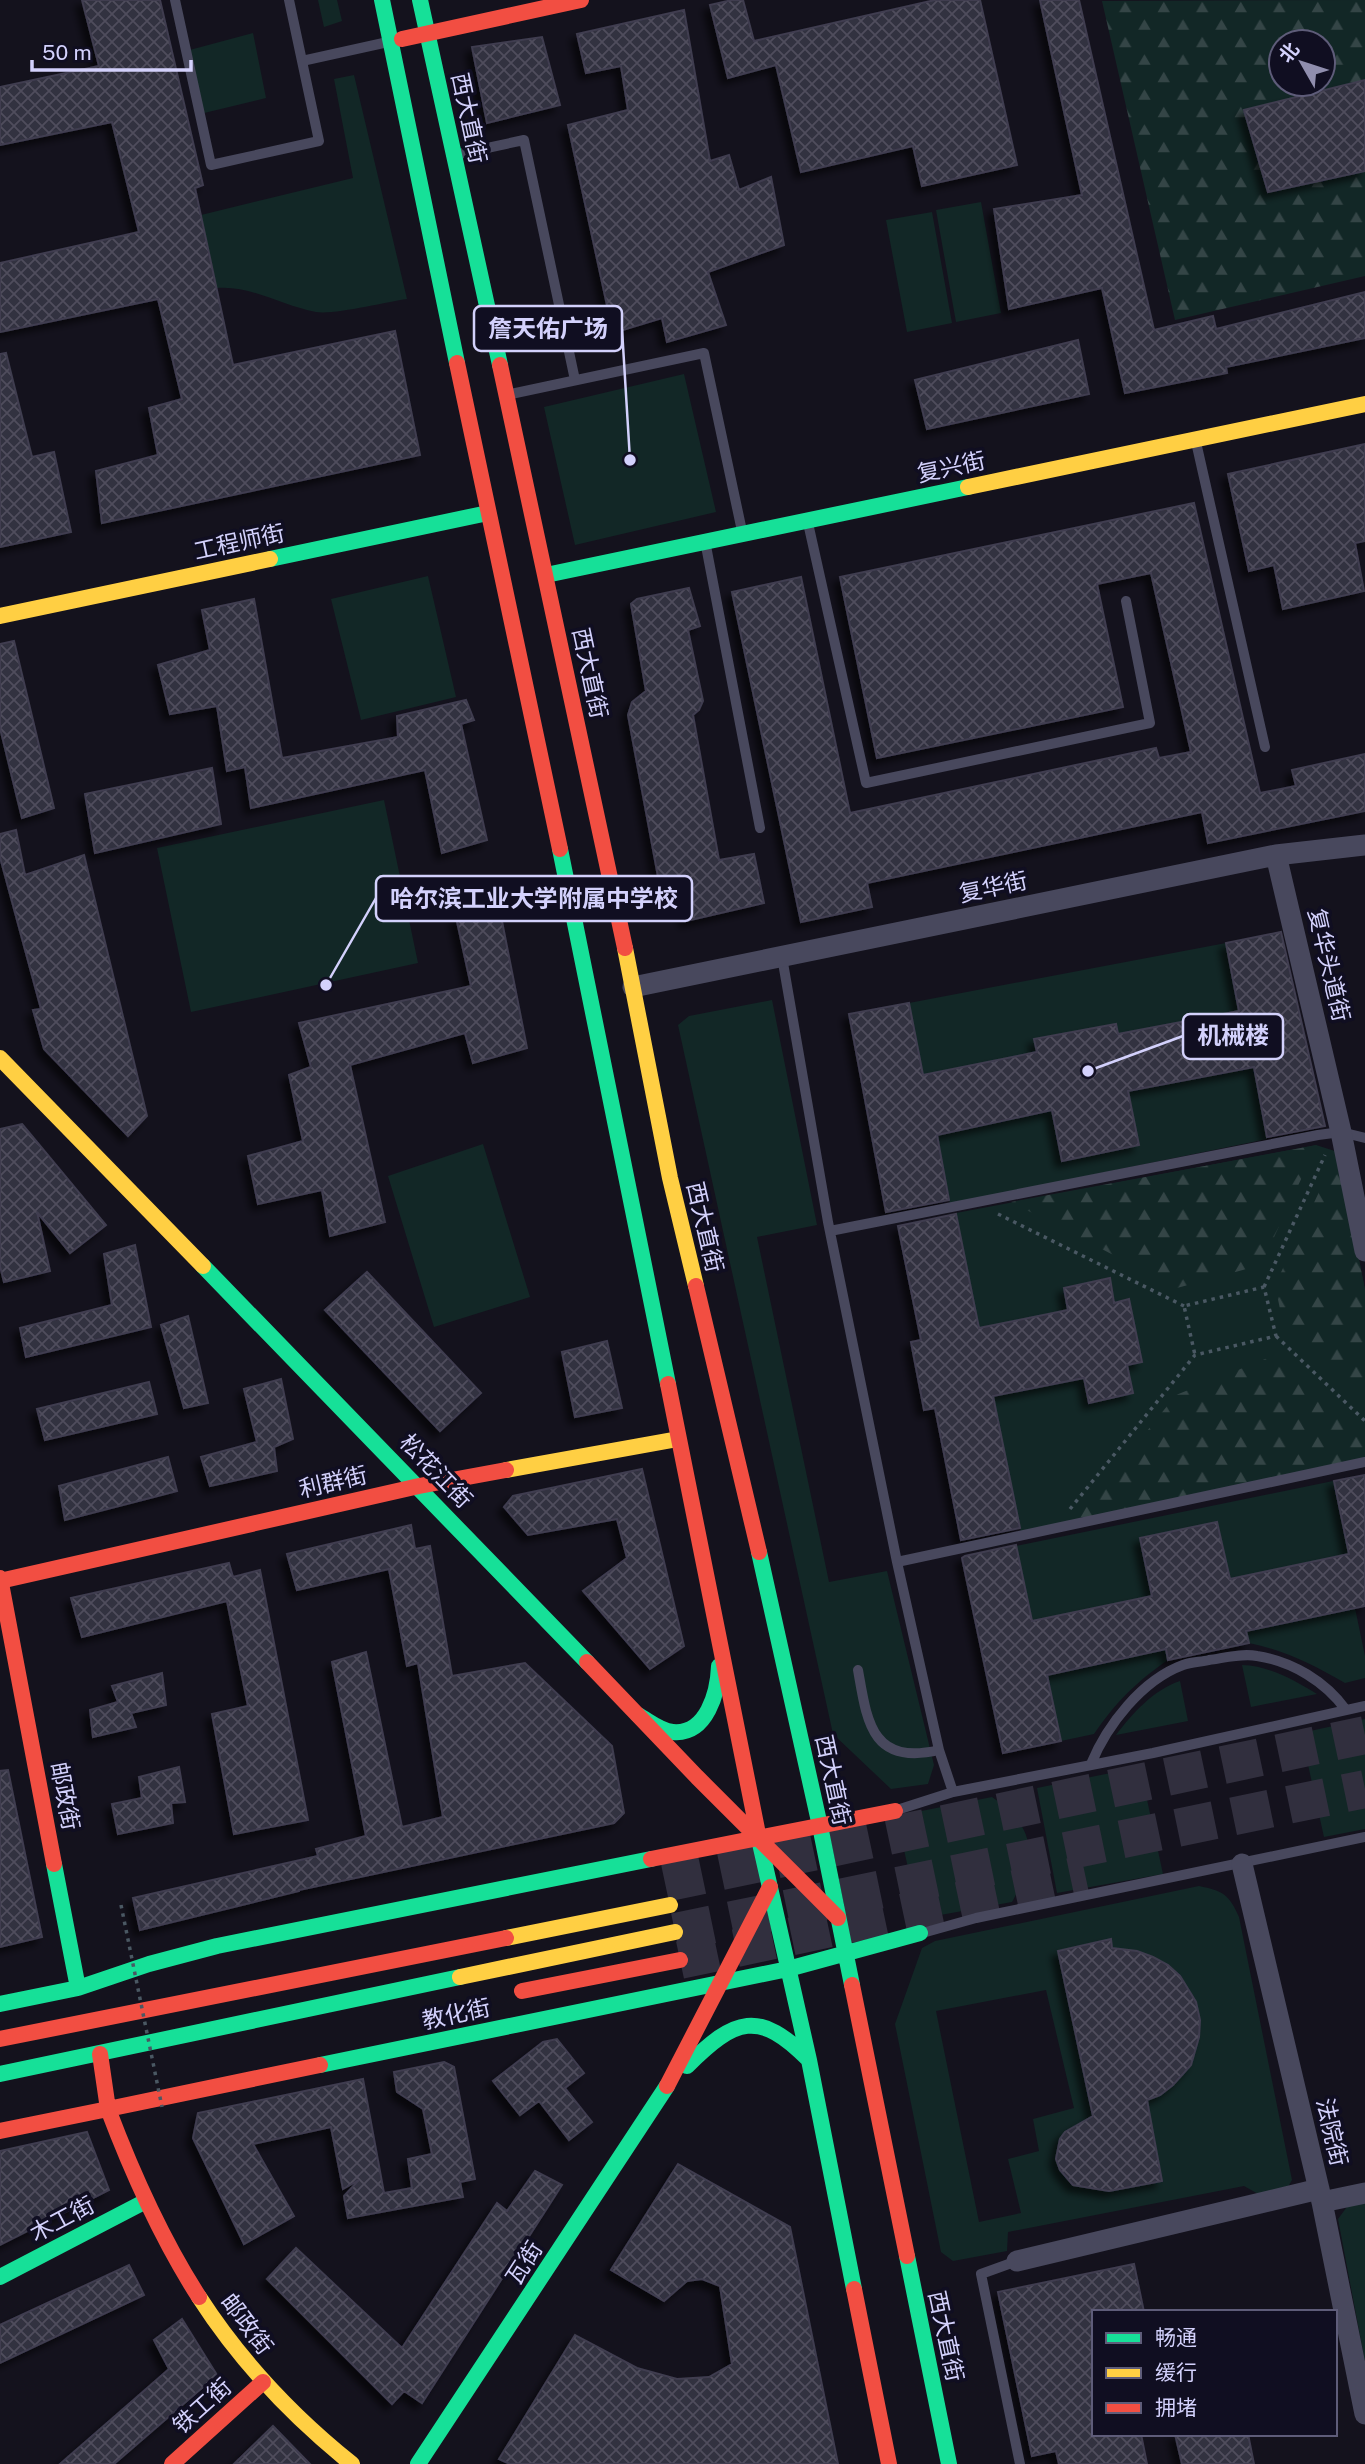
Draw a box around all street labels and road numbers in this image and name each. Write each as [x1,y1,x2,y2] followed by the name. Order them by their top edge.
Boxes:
[447,70,492,166] street label: 西大直街
[914,446,987,487] street label: 复兴街
[191,519,287,564] street label: 工程师街
[568,625,613,721] street label: 西大直街
[956,866,1029,907] street label: 复华街
[1303,906,1356,1024] street label: 复华头道街
[682,1179,729,1275] street label: 西大直街
[395,1428,478,1513] street label: 松花江街
[296,1461,370,1502] street label: 利群街
[811,1732,856,1828] street label: 西大直街
[46,1759,85,1832] street label: 邮政街
[419,1993,492,2034] street label: 教化街
[1312,2095,1353,2169] street label: 法院街
[25,2190,99,2247] street label: 木工街
[500,2236,547,2289] street label: 瓦街
[216,2288,279,2359] street label: 邮政街
[924,2288,969,2384] street label: 西大直街
[167,2373,236,2439] street label: 铁工街

